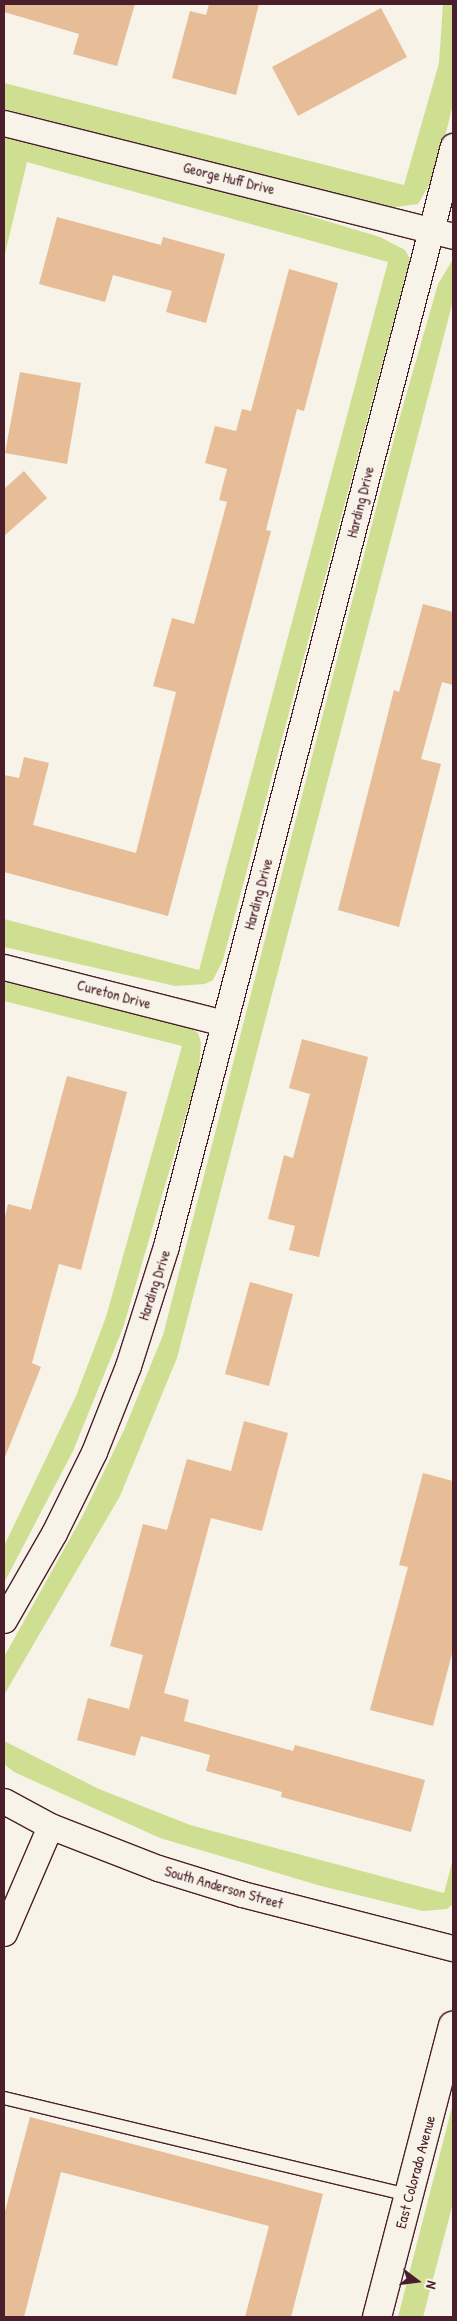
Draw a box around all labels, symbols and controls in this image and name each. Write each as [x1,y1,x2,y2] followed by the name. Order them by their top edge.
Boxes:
[181,158,277,198] street label: George Huff Drive
[342,464,378,540] street label: Harding Drive
[240,856,276,932] street label: Harding Drive
[75,976,153,1012] street label: Cureton Drive
[134,1247,174,1323] street label: Harding Drive
[163,1861,285,1913] street label: South Anderson Street
[391,2114,439,2230] street label: East Colorado Avenue
[392,2256,442,2306] north arrow
[422,2279,442,2291] text: N

